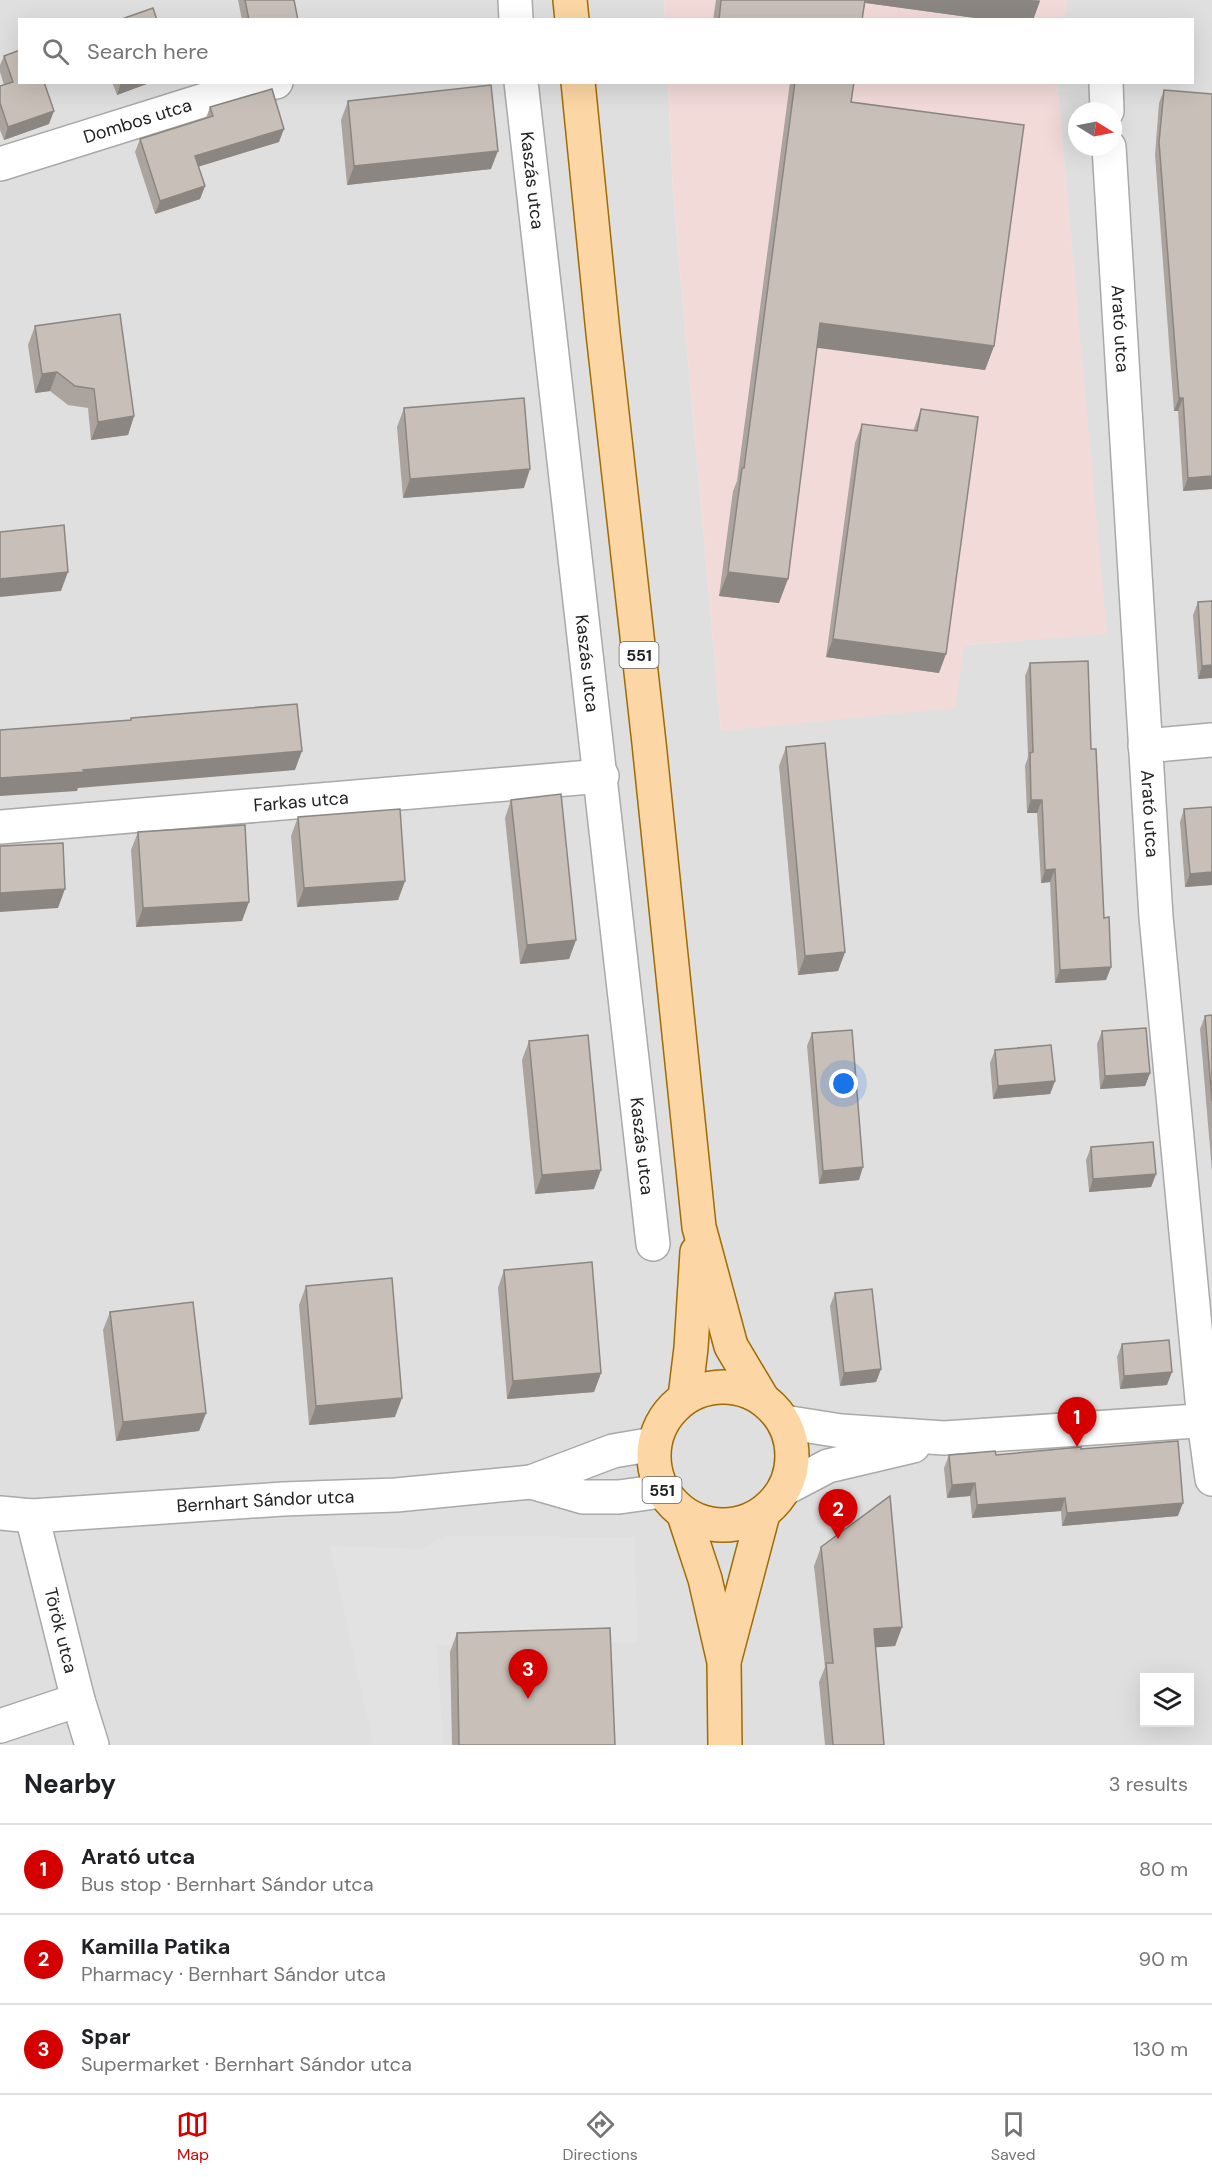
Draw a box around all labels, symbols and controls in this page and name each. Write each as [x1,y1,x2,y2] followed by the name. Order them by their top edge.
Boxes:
[18,18,1194,84] search box
[39,35,72,68] icon: search
[87,37,208,66] text: Search here
[80,93,195,149] street label: Dombos utca
[1068,102,1122,156] north arrow
[515,130,550,230] street label: Kaszás utca
[1105,284,1135,373] street label: Arató utca
[570,613,604,713] street label: Kaszás utca
[620,642,658,668] road number: 551
[1135,769,1164,858] street label: Arató utca
[252,786,349,817] street label: Farkas utca
[829,1069,858,1098] your location
[624,1096,659,1196] street label: Kaszás utca
[1058,1398,1096,1447] pin: 1
[642,1477,682,1503] road number: 551
[176,1484,355,1518] street label: Bernhart Sándor utca
[818,1490,858,1539] pin: 2
[38,1585,83,1676] street label: Török utca
[508,1650,548,1699] pin: 3
[1140,1673,1194,1727] map controls
[1140,1673,1194,1727] button: layers
[24,1767,116,1801] text: Nearby
[1109,1771,1188,1797] text: 3 results
[81,1842,195,1871] text: Arató utca
[40,1856,47,1882] text: 1
[1139,1856,1188,1882] text: 80 m
[81,1871,374,1897] text: Bus stop · Bernhart Sándor utca
[81,1932,230,1961] text: Kamilla Patika
[38,1946,49,1972] text: 2
[1139,1946,1188,1972] text: 90 m
[81,1961,386,1987] text: Pharmacy · Bernhart Sándor utca
[81,2022,131,2051] text: Spar
[37,2036,50,2062] text: 3
[1133,2036,1188,2062] text: 130 m
[81,2051,412,2077] text: Supermarket · Bernhart Sándor utca
[176,2108,209,2165] tab: Map
[562,2108,638,2165] tab: Directions
[991,2108,1036,2165] tab: Saved

